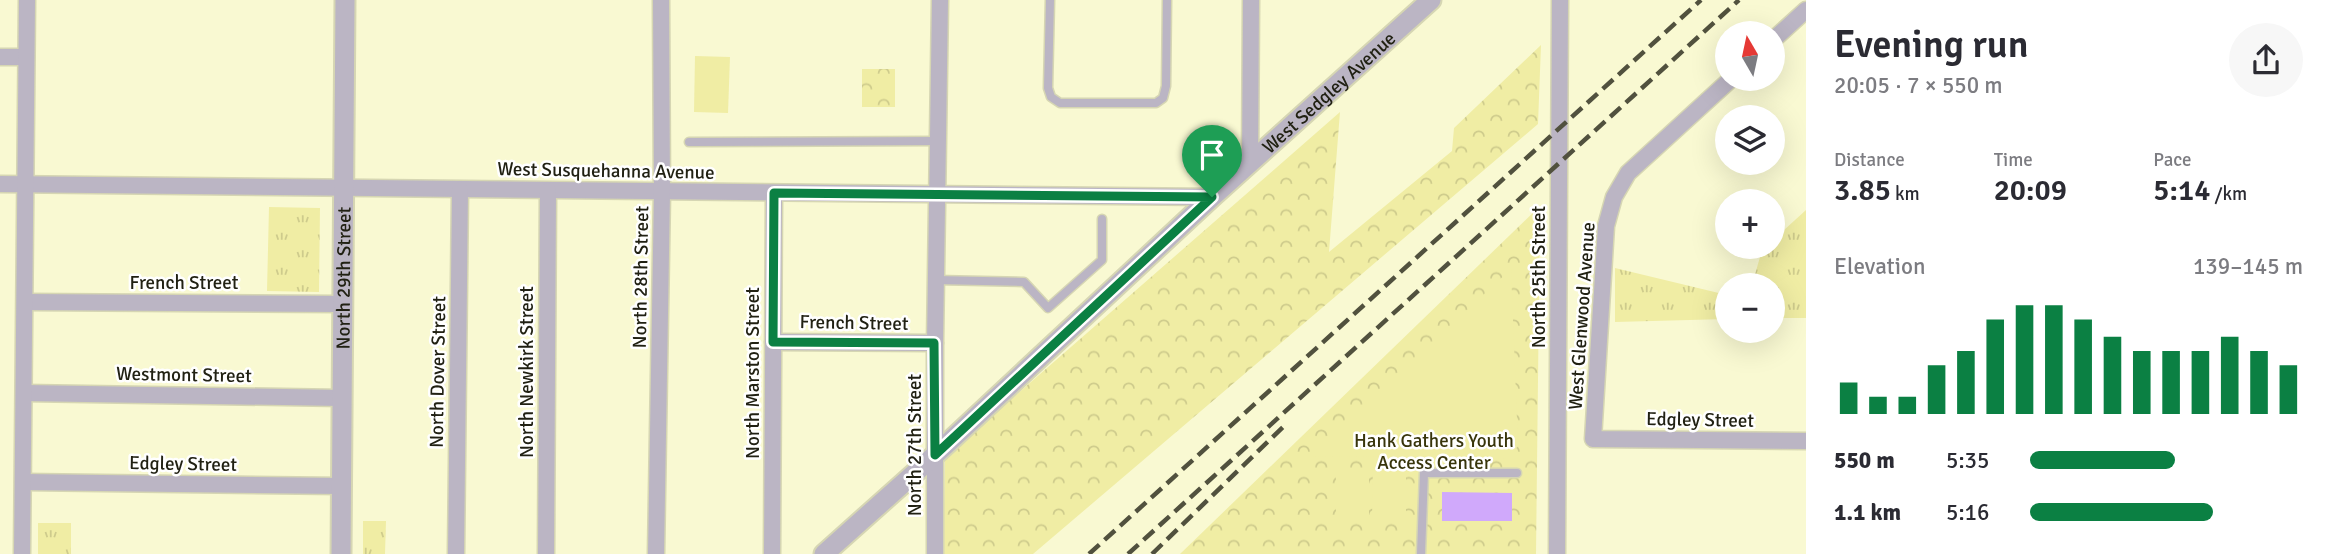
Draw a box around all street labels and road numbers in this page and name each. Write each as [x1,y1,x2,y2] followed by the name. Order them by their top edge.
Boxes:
[1257,27,1401,159] street label: West Sedgley Avenue
[497,157,715,185] street label: West Susquehanna Avenue
[628,205,654,348] street label: North 28th Street
[1527,205,1551,348] street label: North 25th Street
[331,206,357,349] street label: North 29th Street
[1563,221,1601,411] street label: West Glenwood Avenue
[130,271,239,295] street label: French Street
[515,286,539,458] street label: North Newkirk Street
[741,287,765,459] street label: North Marston Street
[425,296,451,448] street label: North Dover Street
[799,310,909,336] street label: French Street
[116,362,252,388] street label: Westmont Street
[903,373,927,516] street label: North 27th Street
[1646,407,1754,433] street label: Edgley Street
[129,451,237,477] street label: Edgley Street

